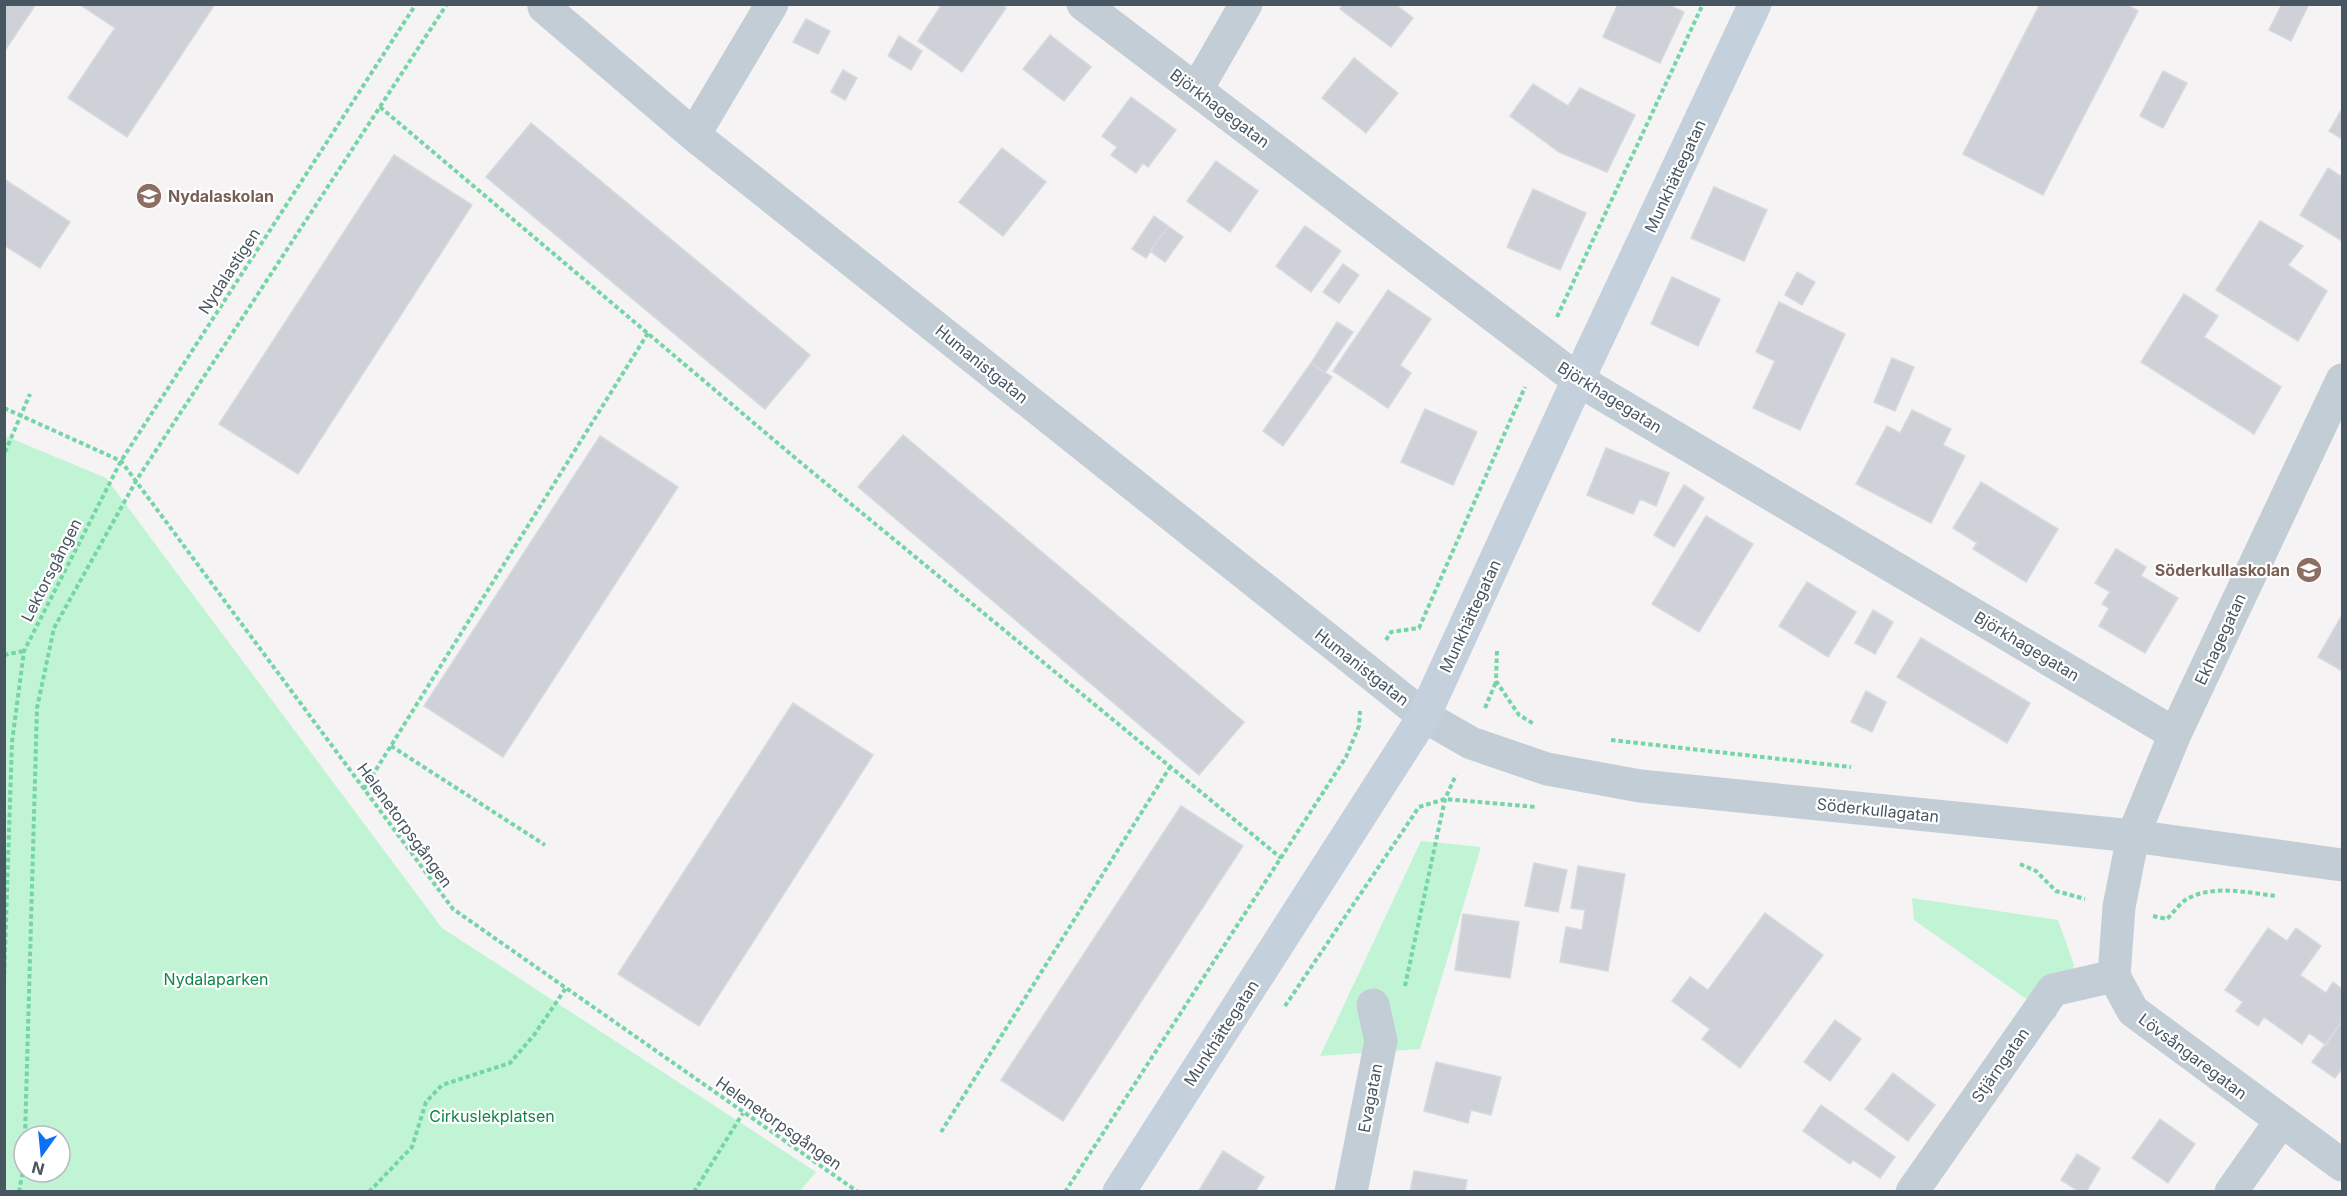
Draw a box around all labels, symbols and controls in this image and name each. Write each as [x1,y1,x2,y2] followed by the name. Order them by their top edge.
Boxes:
[1166,64,1274,152] street label: Björkhagegatan
[1640,116,1710,236] street label: Munkhättegatan
[134,181,164,211] school or university icon: Nydalaskolan
[168,186,274,206] place label: Nydalaskolan
[194,224,264,318] street label: Nydalastigen
[932,320,1032,408] street label: Humanistgatan
[1554,357,1666,437] street label: Björkhagegatan
[16,515,86,625] street label: Lektorsgången
[2294,555,2324,585] school or university icon: Söderkullaskolan
[1435,556,1505,676] street label: Munkhättegatan
[2155,560,2290,580] place label: Söderkullaskolan
[2190,590,2250,688] street label: Ekhagegatan
[1971,607,2083,685] street label: Björkhagegatan
[1311,624,1413,710] street label: Humanistgatan
[353,759,457,891] street label: Helenetorpsgången
[1816,794,1940,826] street label: Söderkullagatan
[164,969,268,989] park label: Nydalaparken
[1179,976,1263,1090] street label: Munkhättegatan
[2135,1009,2251,1103] street label: Lövsångaregatan
[1967,1024,2033,1106] street label: Stjärngatan
[1353,1062,1387,1134] street label: Evagatan
[712,1072,846,1174] street label: Helenetorpsgången
[429,1106,555,1126] park label: Cirkuslekplatsen
[12,1124,72,1184] north arrow
[30,1157,47,1180] text: N

